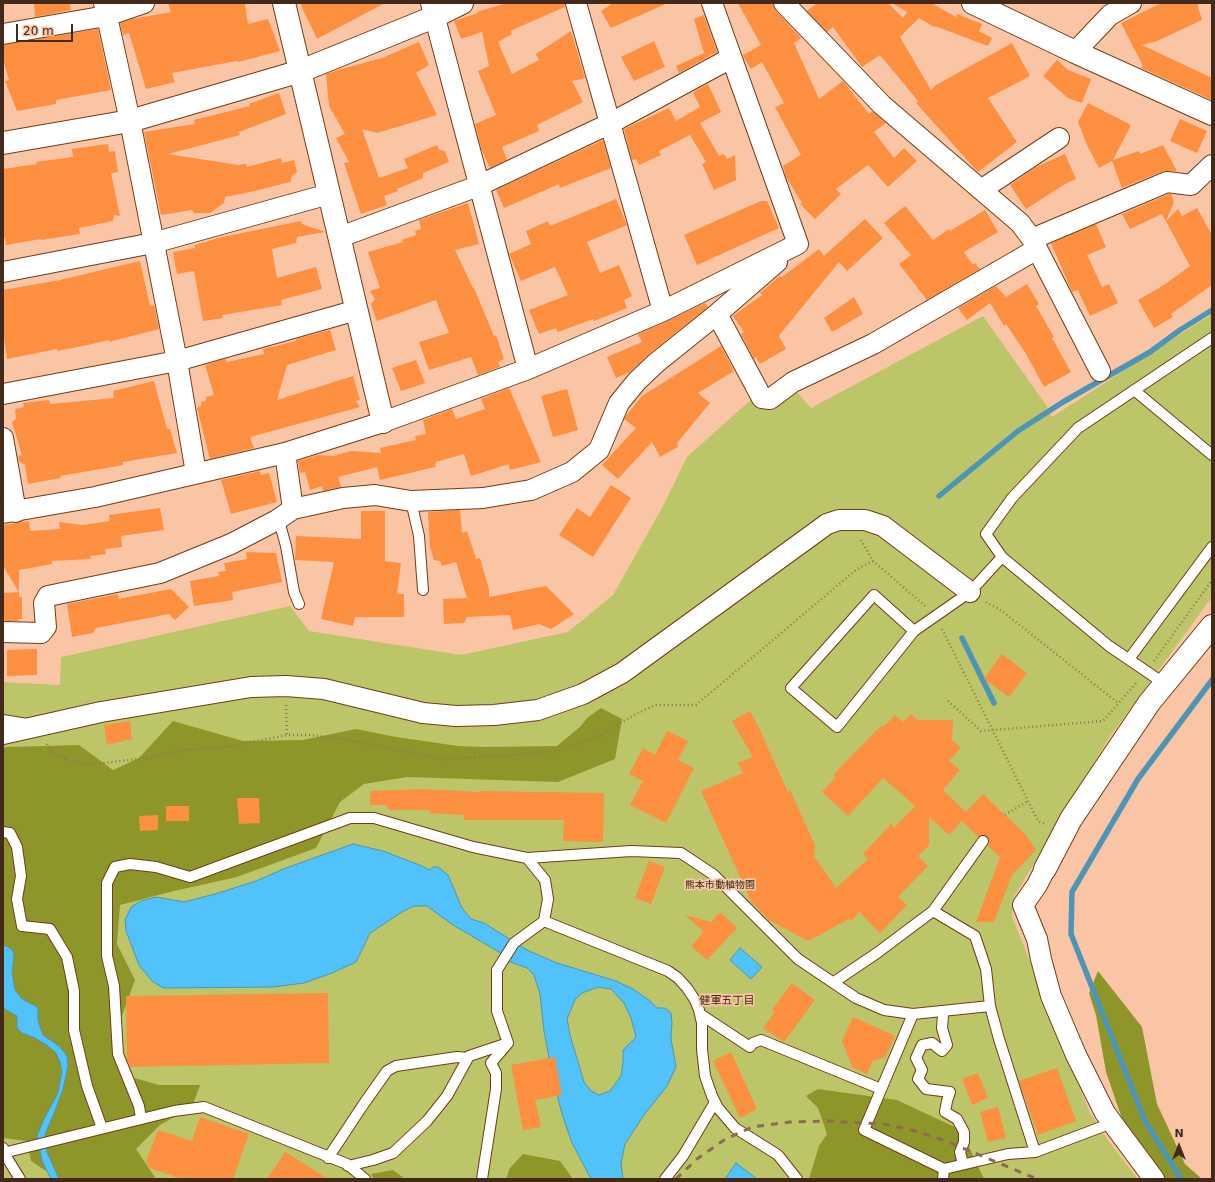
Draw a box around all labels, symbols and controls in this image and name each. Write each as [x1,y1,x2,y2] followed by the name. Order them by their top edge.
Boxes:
[18,16,75,42] scale bar
[23,24,54,38] text: 20 m
[685,879,755,891] park label: 熊本市動植物園
[700,994,754,1008] district label: 健軍五丁目
[1159,1126,1199,1166] north arrow
[1174,1127,1184,1140] text: N

